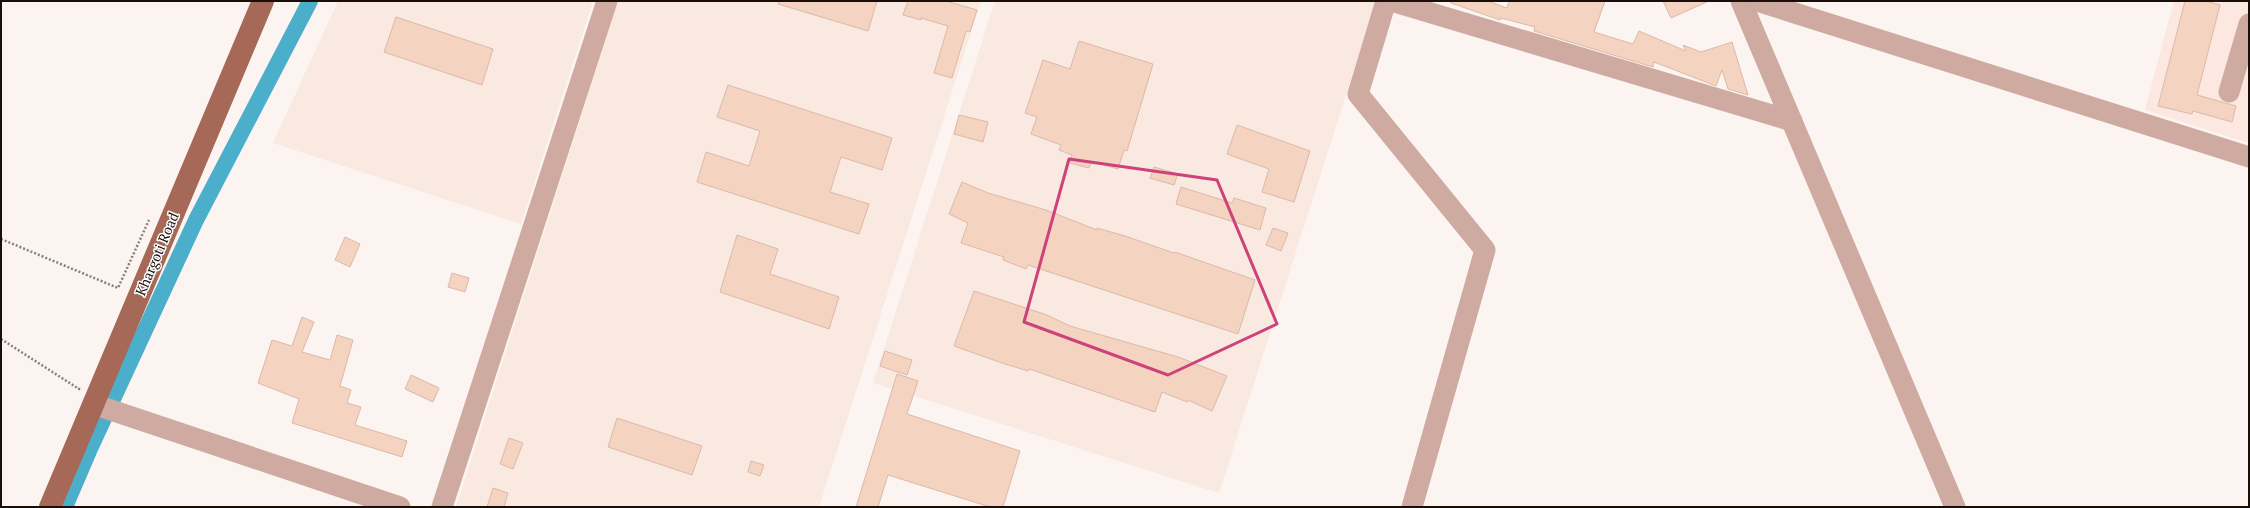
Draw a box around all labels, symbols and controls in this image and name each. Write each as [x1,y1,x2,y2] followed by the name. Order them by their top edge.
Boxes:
[130,209,183,298] street label: Khargoti Road

